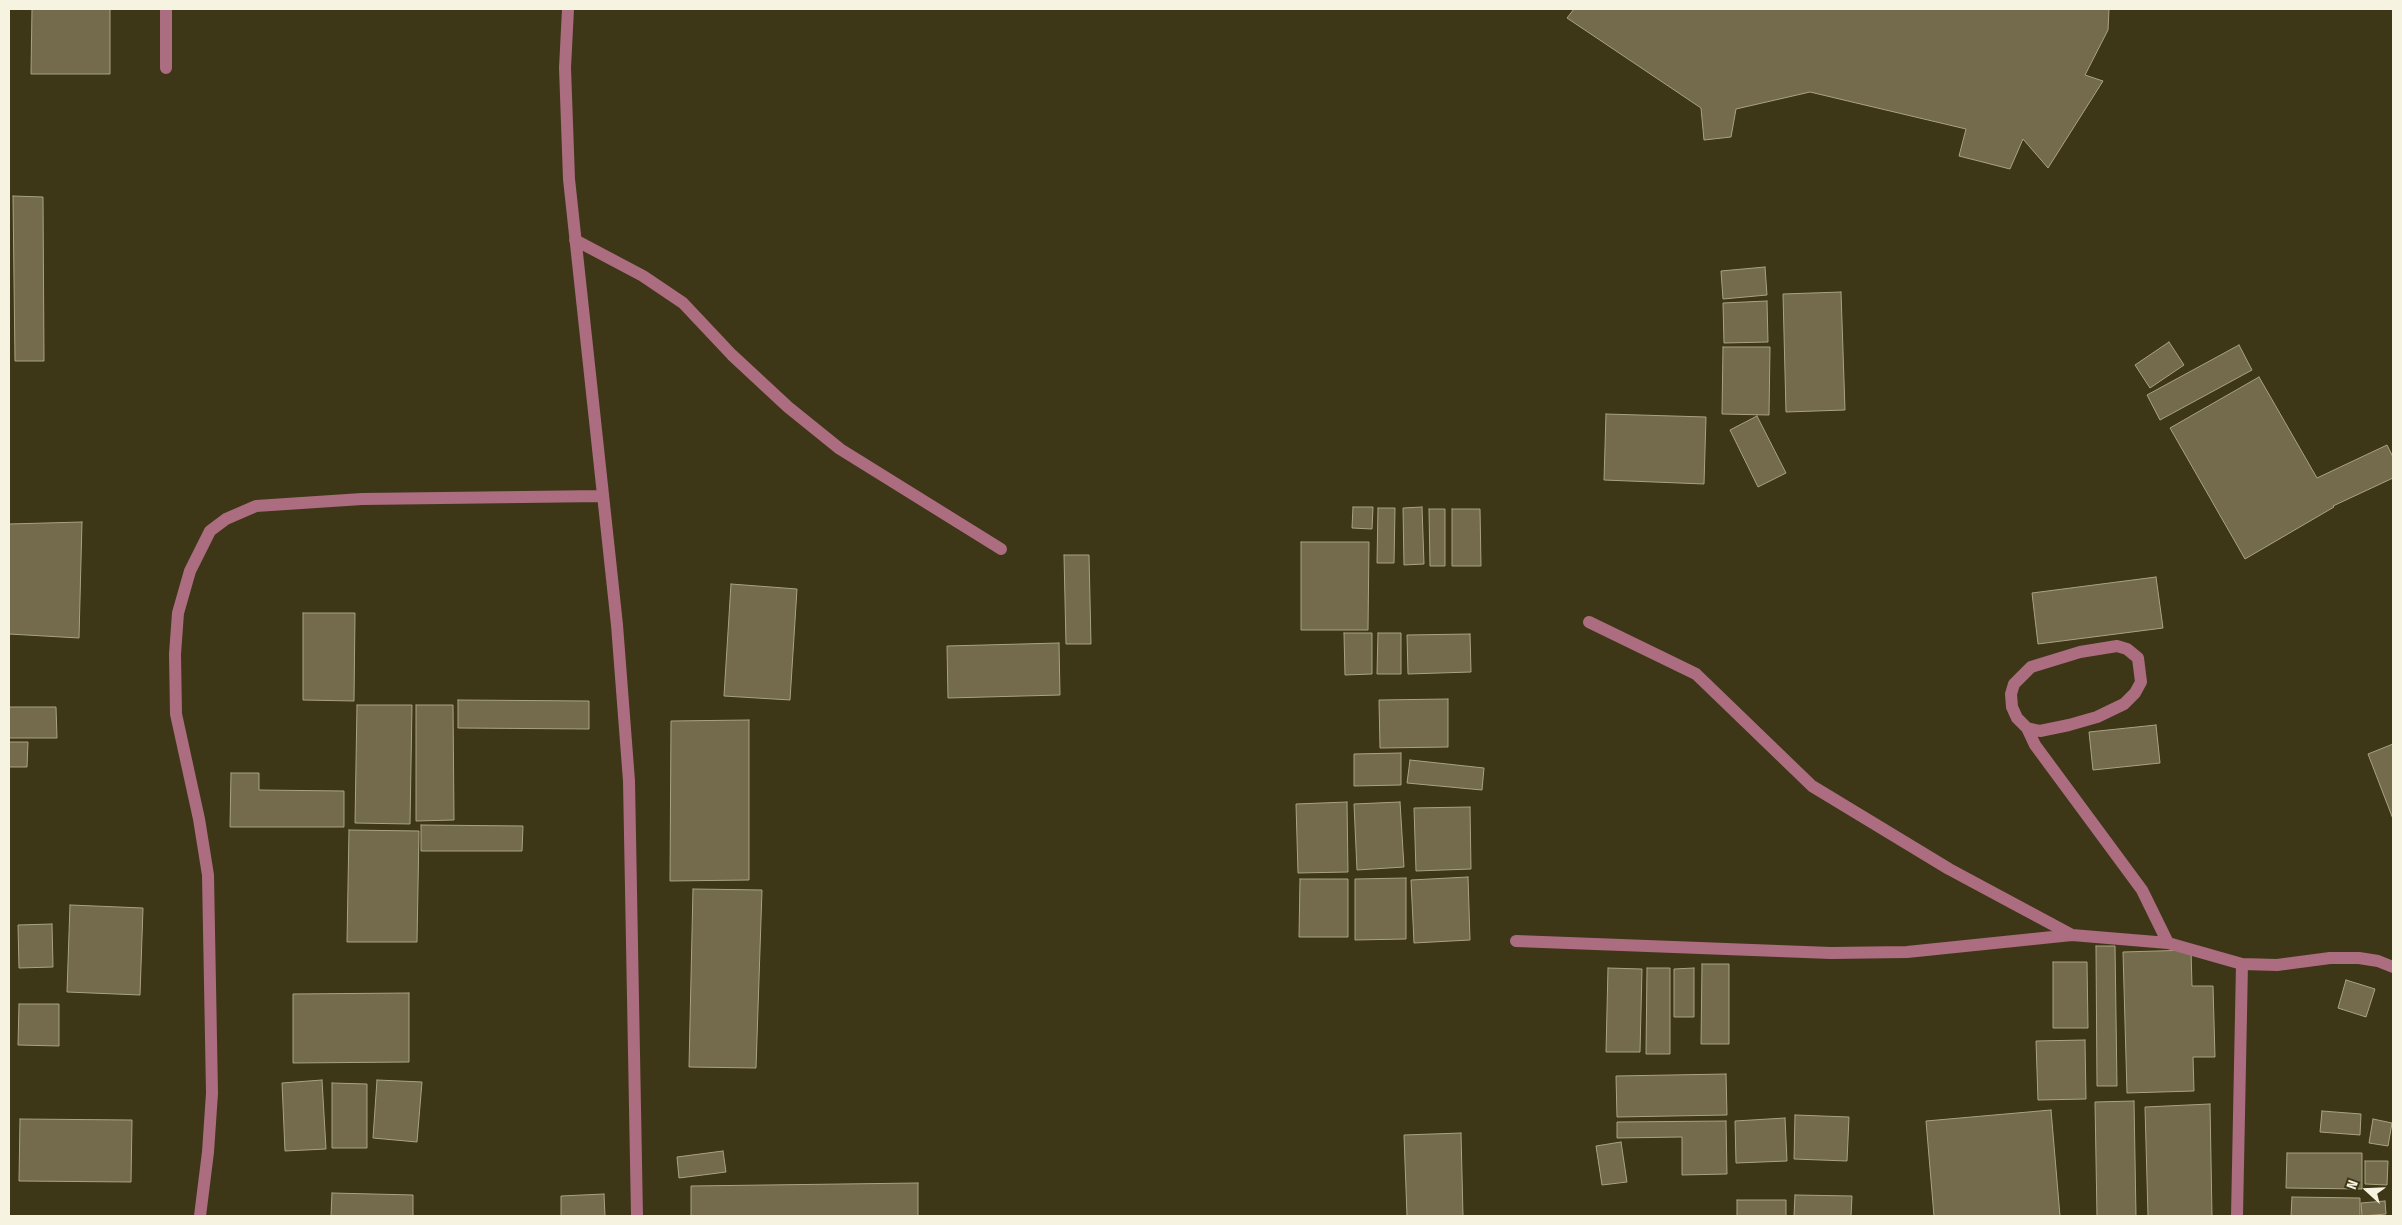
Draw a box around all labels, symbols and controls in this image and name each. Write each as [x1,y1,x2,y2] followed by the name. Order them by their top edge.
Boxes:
[2342,1165,2392,1215] north arrow
[2343,1178,2362,1192] text: N

